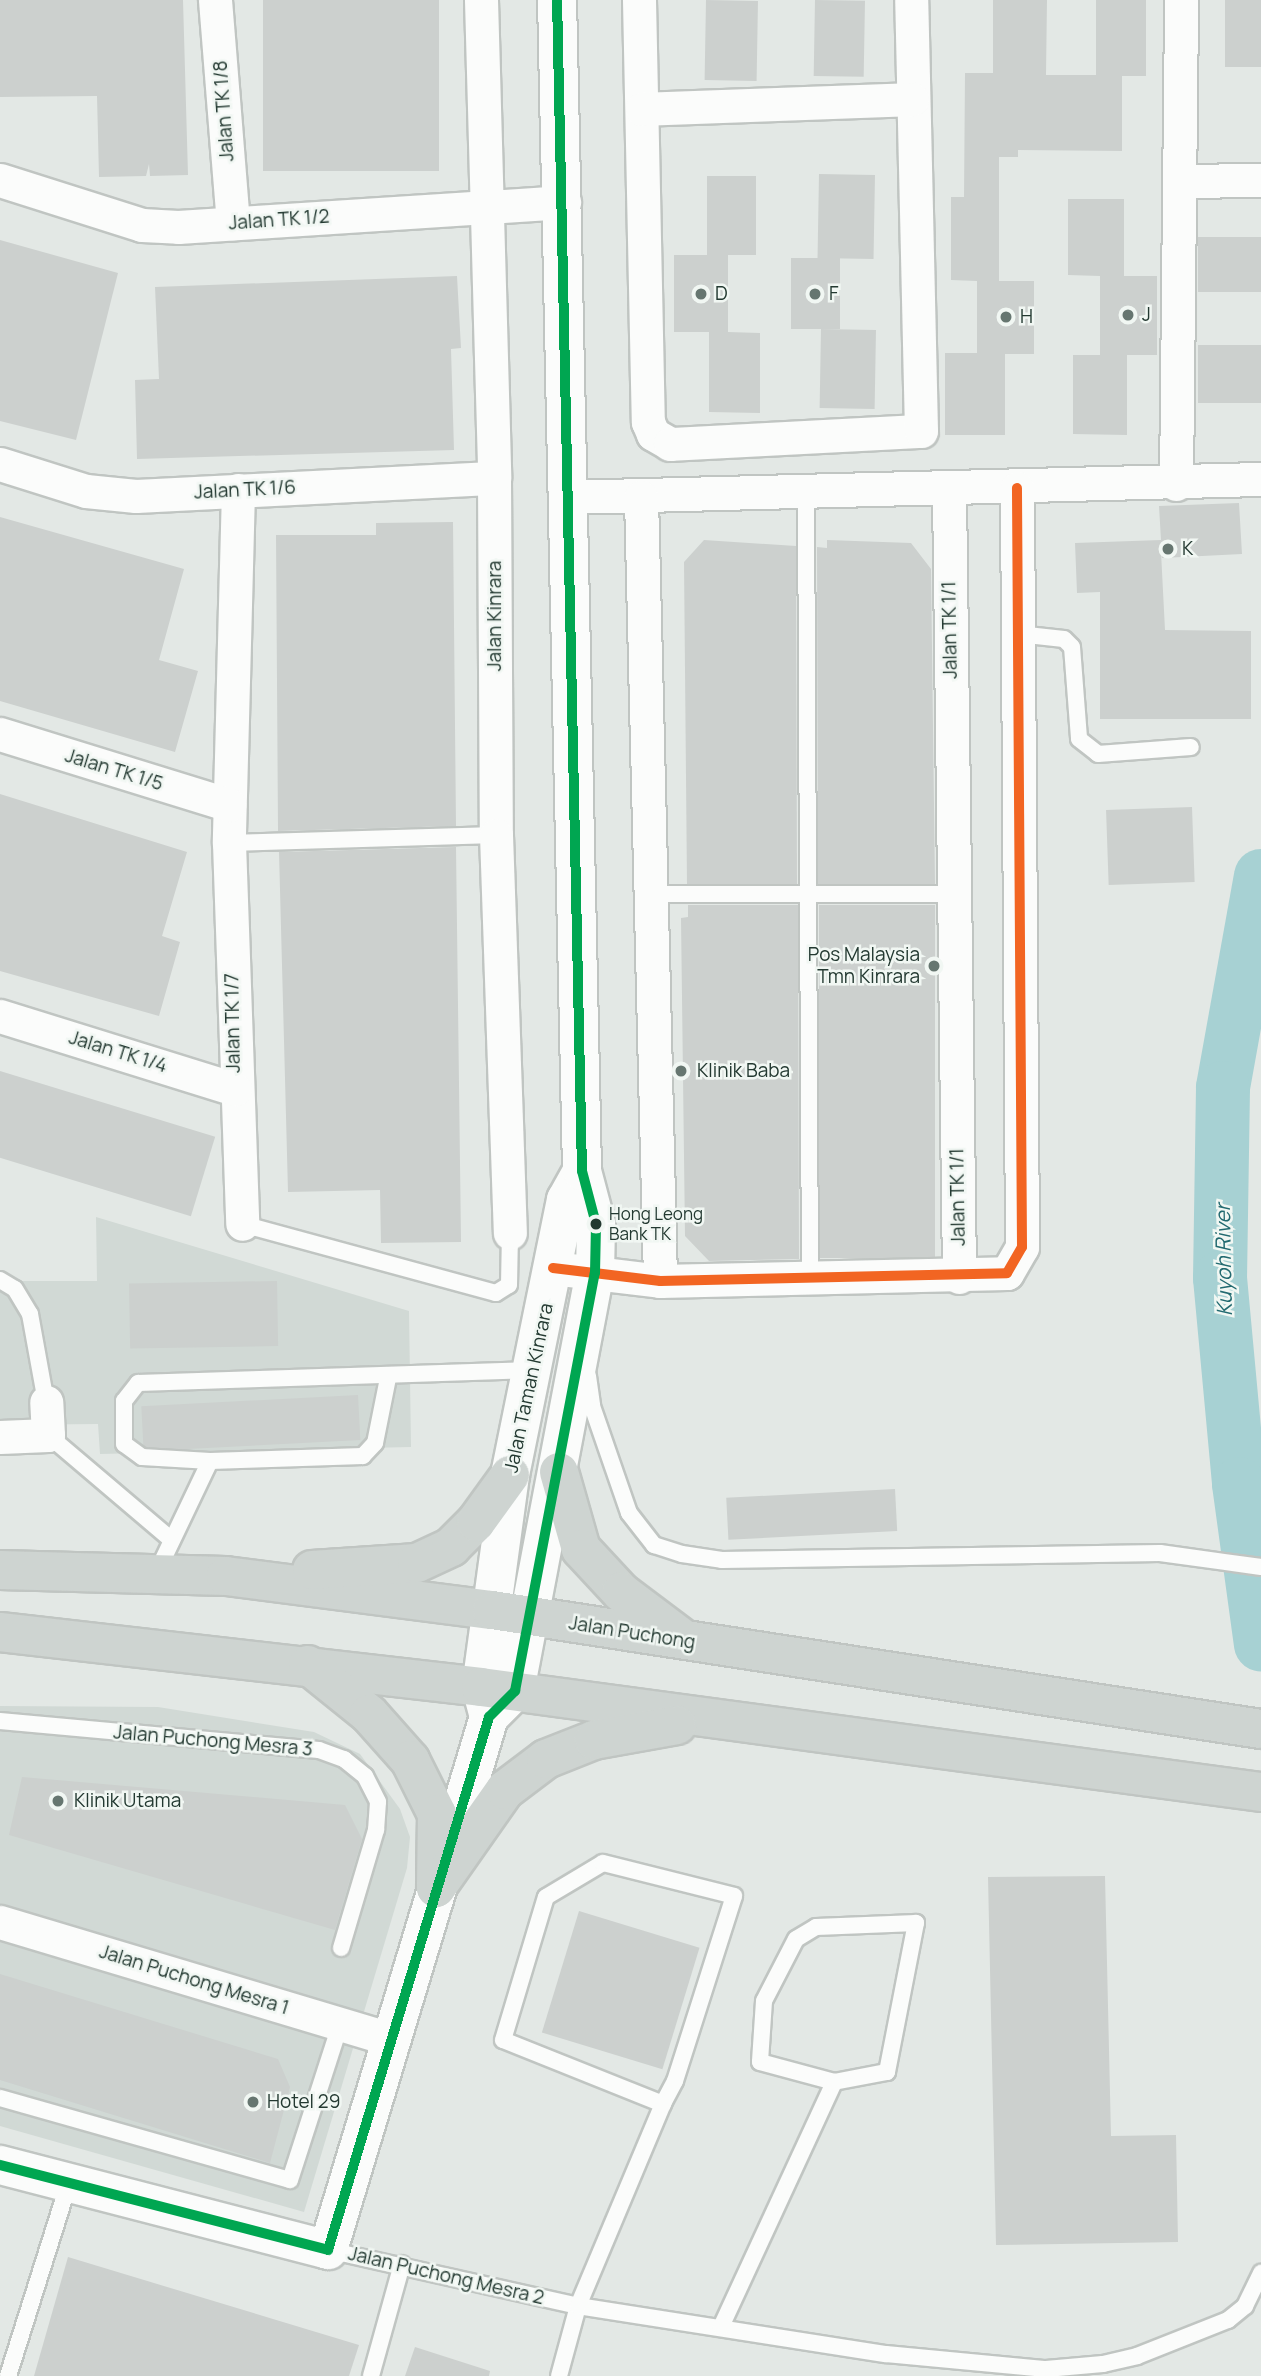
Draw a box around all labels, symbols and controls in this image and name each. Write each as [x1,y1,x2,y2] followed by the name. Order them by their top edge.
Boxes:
[209,60,239,162] street label: Jalan TK 1/8
[228,205,330,235] street label: Jalan TK 1/2
[715,283,728,305] place label: D
[829,283,839,305] place label: F
[693,286,709,302] marker: D
[807,286,823,302] marker: F
[1142,304,1151,326] place label: J
[1020,306,1033,328] place label: H
[1120,307,1136,323] marker: J
[998,309,1014,325] marker: H
[193,476,297,504] street label: Jalan TK 1/6
[1182,538,1193,560] place label: K
[1160,541,1176,557] marker: K
[484,561,506,671] street label: Jalan Kinrara
[938,581,962,679] street label: Jalan TK 1/1
[62,744,166,796] street label: Jalan TK 1/5
[808,944,920,988] place label: Pos Malaysia Tmn Kinrara
[926,958,942,974] marker: Pos Malaysia Tmn Kinrara
[221,973,245,1073] street label: Jalan TK 1/7
[66,1026,170,1078] street label: Jalan TK 1/4
[697,1060,790,1082] place label: Klinik Baba
[671,1061,691,1081] marker: Klinik Baba
[946,1148,970,1246] street label: Jalan TK 1/1
[609,1204,703,1244] place label: Hong Leong Bank TK
[1209,1204,1237,1316] water label: Kuyoh River
[589,1217,603,1231] marker: Hong Leong Bank TK
[500,1301,558,1475] street label: Jalan Taman Kinrara
[567,1612,697,1654] street label: Jalan Puchong
[112,1721,314,1761] street label: Jalan Puchong Mesra 3
[74,1790,181,1812] place label: Klinik Utama
[48,1791,68,1811] marker: Klinik Utama
[97,1940,291,2020] street label: Jalan Puchong Mesra 1
[267,2091,340,2113] place label: Hotel 29
[245,2094,261,2110] marker: Hotel 29
[346,2242,546,2310] street label: Jalan Puchong Mesra 2

